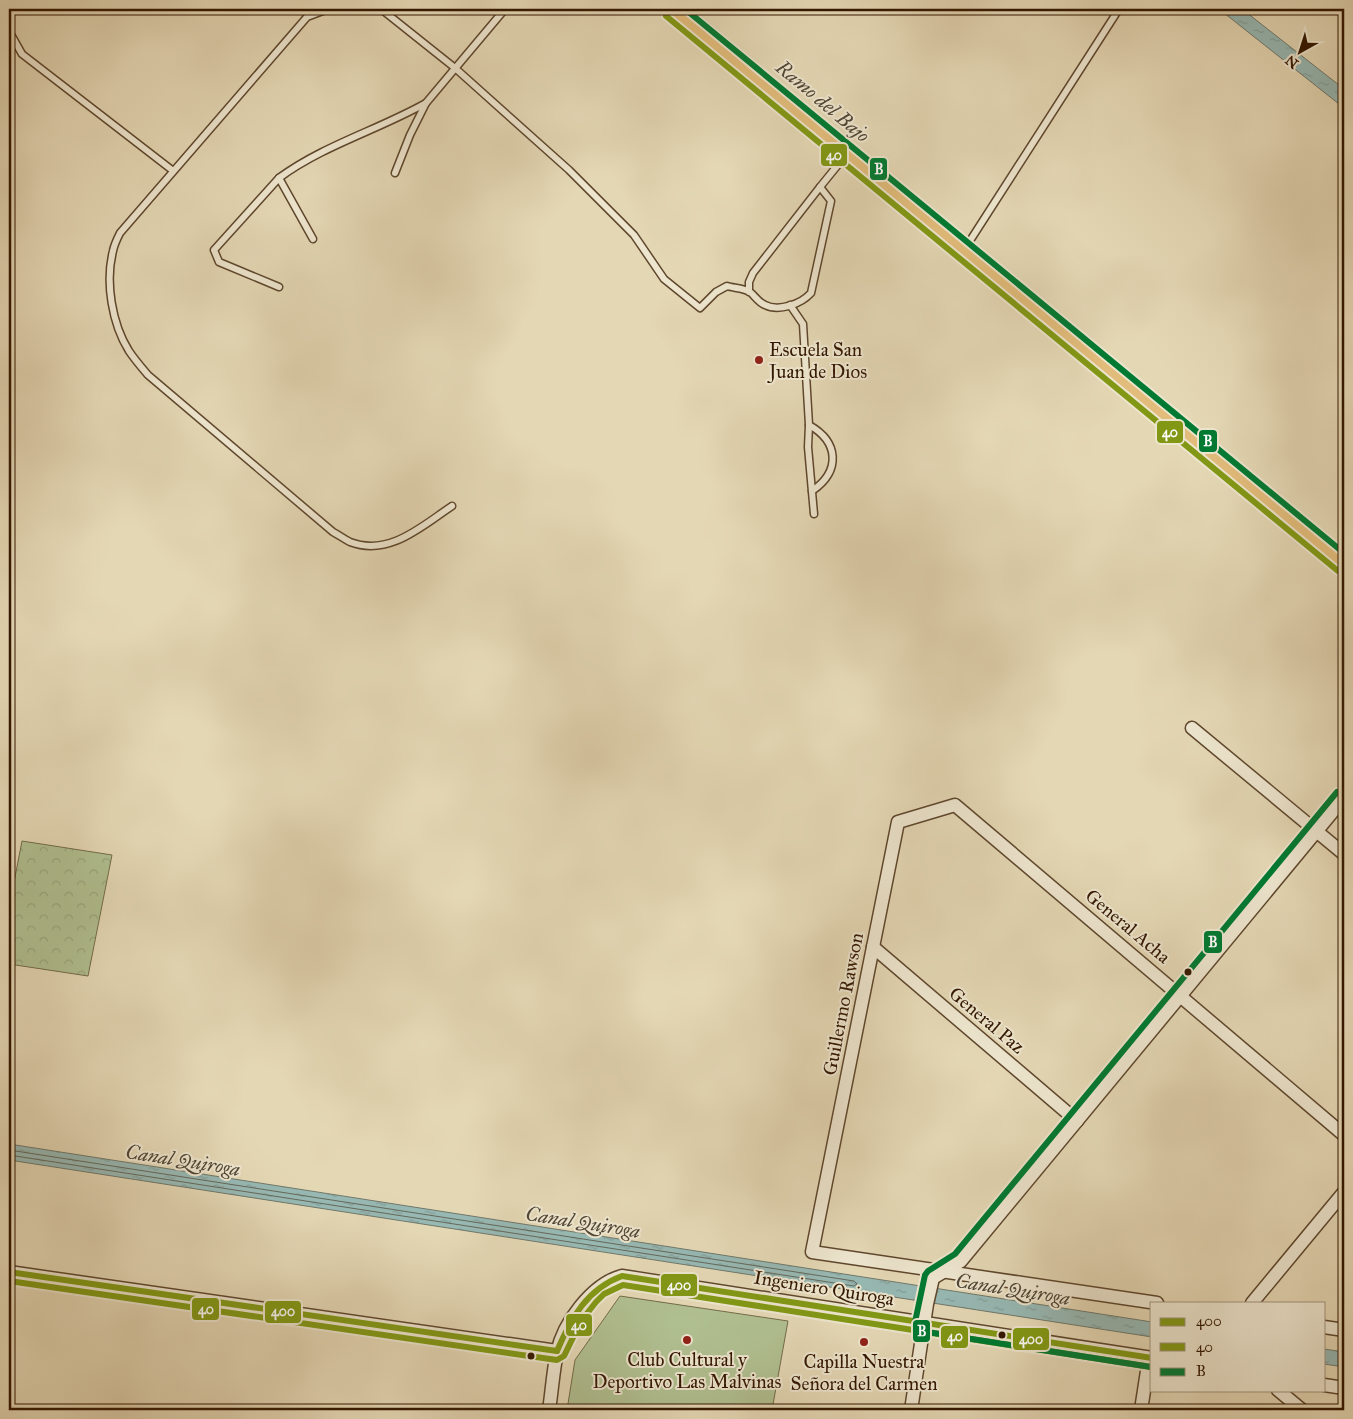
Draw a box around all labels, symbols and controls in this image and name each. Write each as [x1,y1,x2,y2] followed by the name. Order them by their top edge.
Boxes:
[1276,28,1326,78] north arrow
[1282,51,1302,72] text: N
[771,54,875,147] water label: Ramo del Bajo
[820,143,848,167] line badge: 40
[826,147,842,165] text: 40
[869,157,888,181] line badge: B
[874,161,884,178] text: B
[767,338,867,384] place label: Escuela San Juan de Dios
[753,354,765,366] marker: Escuela San Juan de Dios
[1156,420,1184,444] line badge: 40
[1162,424,1178,442] text: 40
[1198,429,1218,453] line badge: B
[1203,433,1213,450] text: B
[1081,884,1176,969] street label: General Acha
[1203,930,1223,954] line badge: B
[818,931,868,1077] street label: Guillermo Rawson
[1208,934,1218,951] text: B
[1183,967,1193,977] unlabelled marker
[944,982,1030,1058] street label: General Paz
[124,1139,242,1181] water label: Canal Quiroga
[524,1201,642,1243] water label: Canal Quiroga
[752,1266,897,1312] street label: Ingeniero Quiroga
[954,1268,1072,1310] water label: Canal Quiroga
[660,1273,698,1297] line badge: 400
[667,1277,691,1295] text: 400
[191,1297,220,1321] line badge: 40
[264,1300,302,1324] line badge: 400
[198,1301,214,1319] text: 40
[1150,1302,1326,1392] legend
[271,1303,295,1321] text: 400
[1196,1312,1222,1330] text: 400
[565,1313,593,1337] line badge: 40
[571,1317,587,1335] text: 40
[912,1319,931,1343] line badge: B
[917,1323,927,1340] text: B
[940,1325,969,1349] line badge: 40
[1012,1327,1050,1351] line badge: 400
[947,1328,963,1346] text: 40
[997,1330,1007,1340] unlabelled marker
[1019,1331,1043,1349] text: 400
[681,1334,693,1346] marker: Club Cultural y Deportivo Las Malvinas
[858,1336,870,1348] marker: Capilla Nuestra Señora del Carmen
[1196,1338,1213,1356] text: 40
[593,1348,782,1393] place label: Club Cultural y Deportivo Las Malvinas
[791,1350,937,1395] place label: Capilla Nuestra Señora del Carmen
[526,1351,536,1361] unlabelled marker
[1196,1362,1206,1380] text: B

